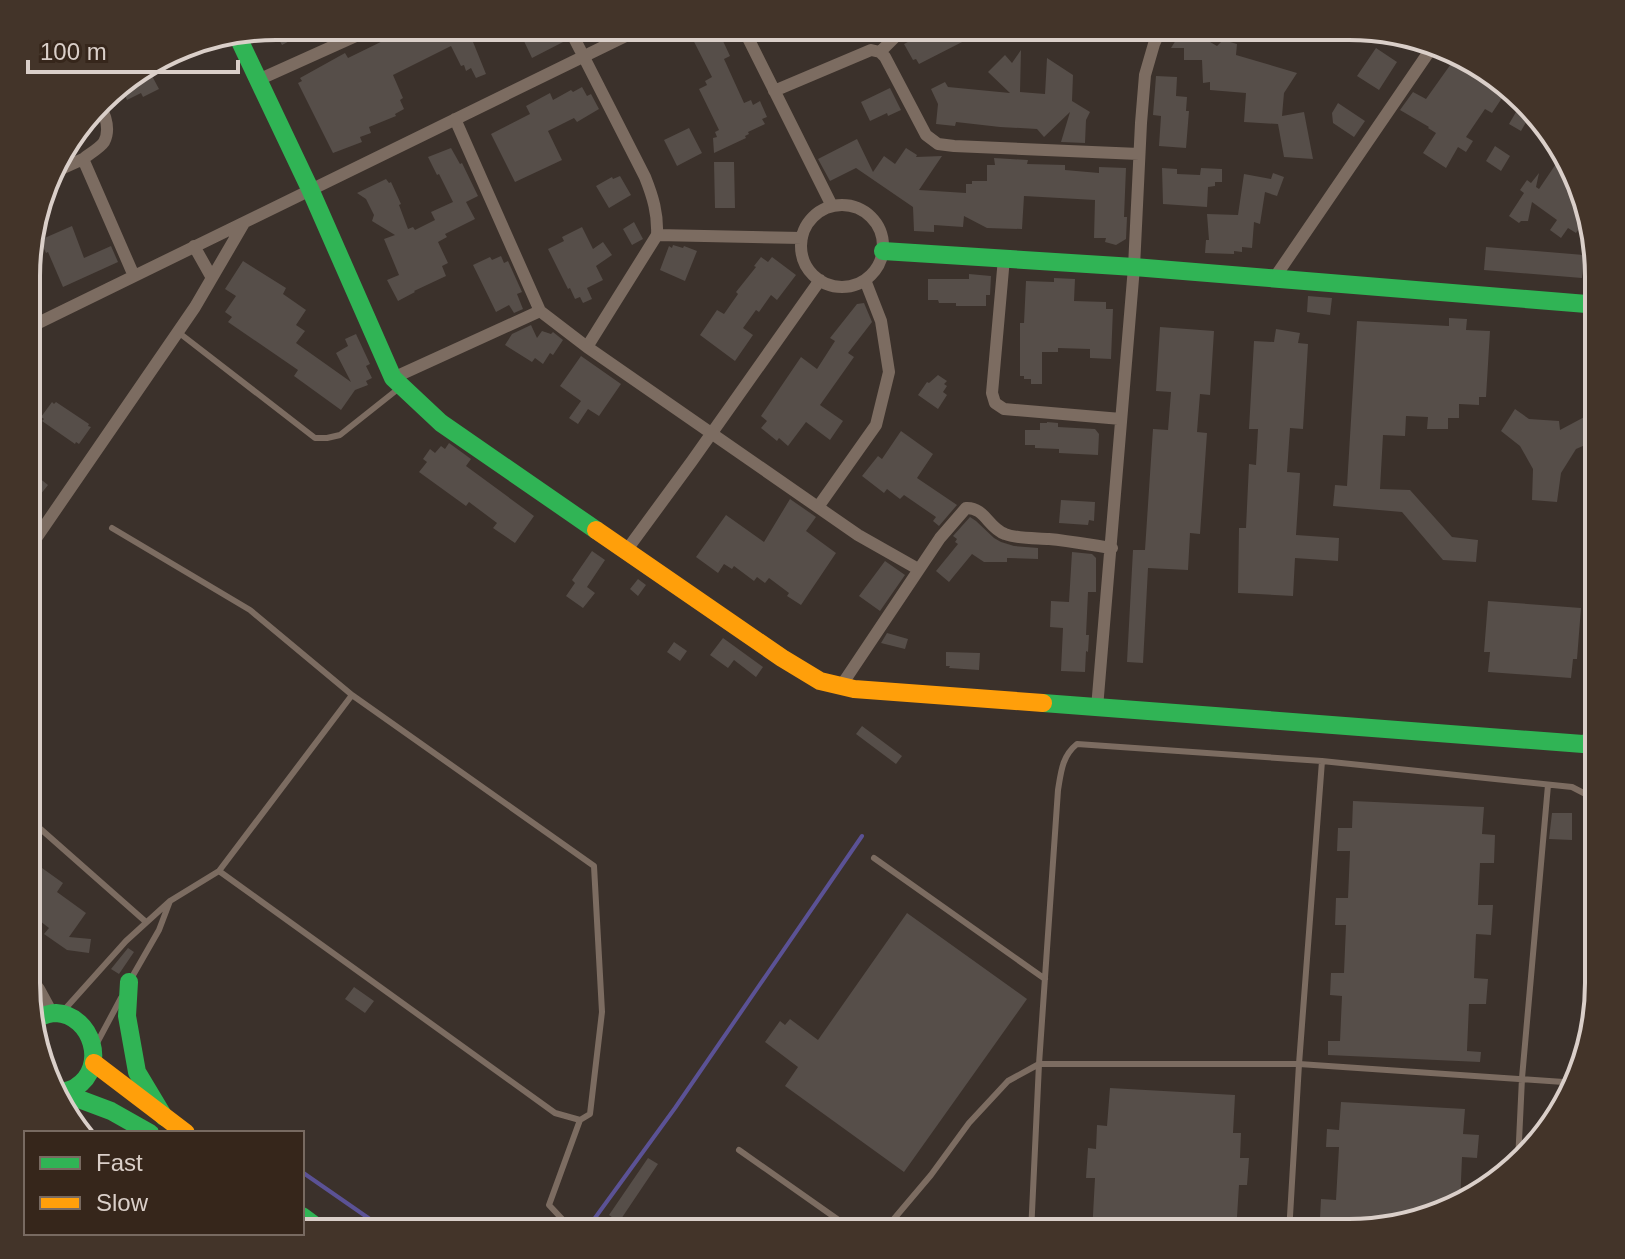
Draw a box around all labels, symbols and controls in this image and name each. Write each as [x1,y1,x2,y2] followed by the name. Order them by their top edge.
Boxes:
[28,24,238,74] scale bar
[40,38,107,65] text: 100 m
[24,1131,304,1235] legend
[96,1149,143,1176] text: Fast
[96,1189,149,1216] text: Slow

